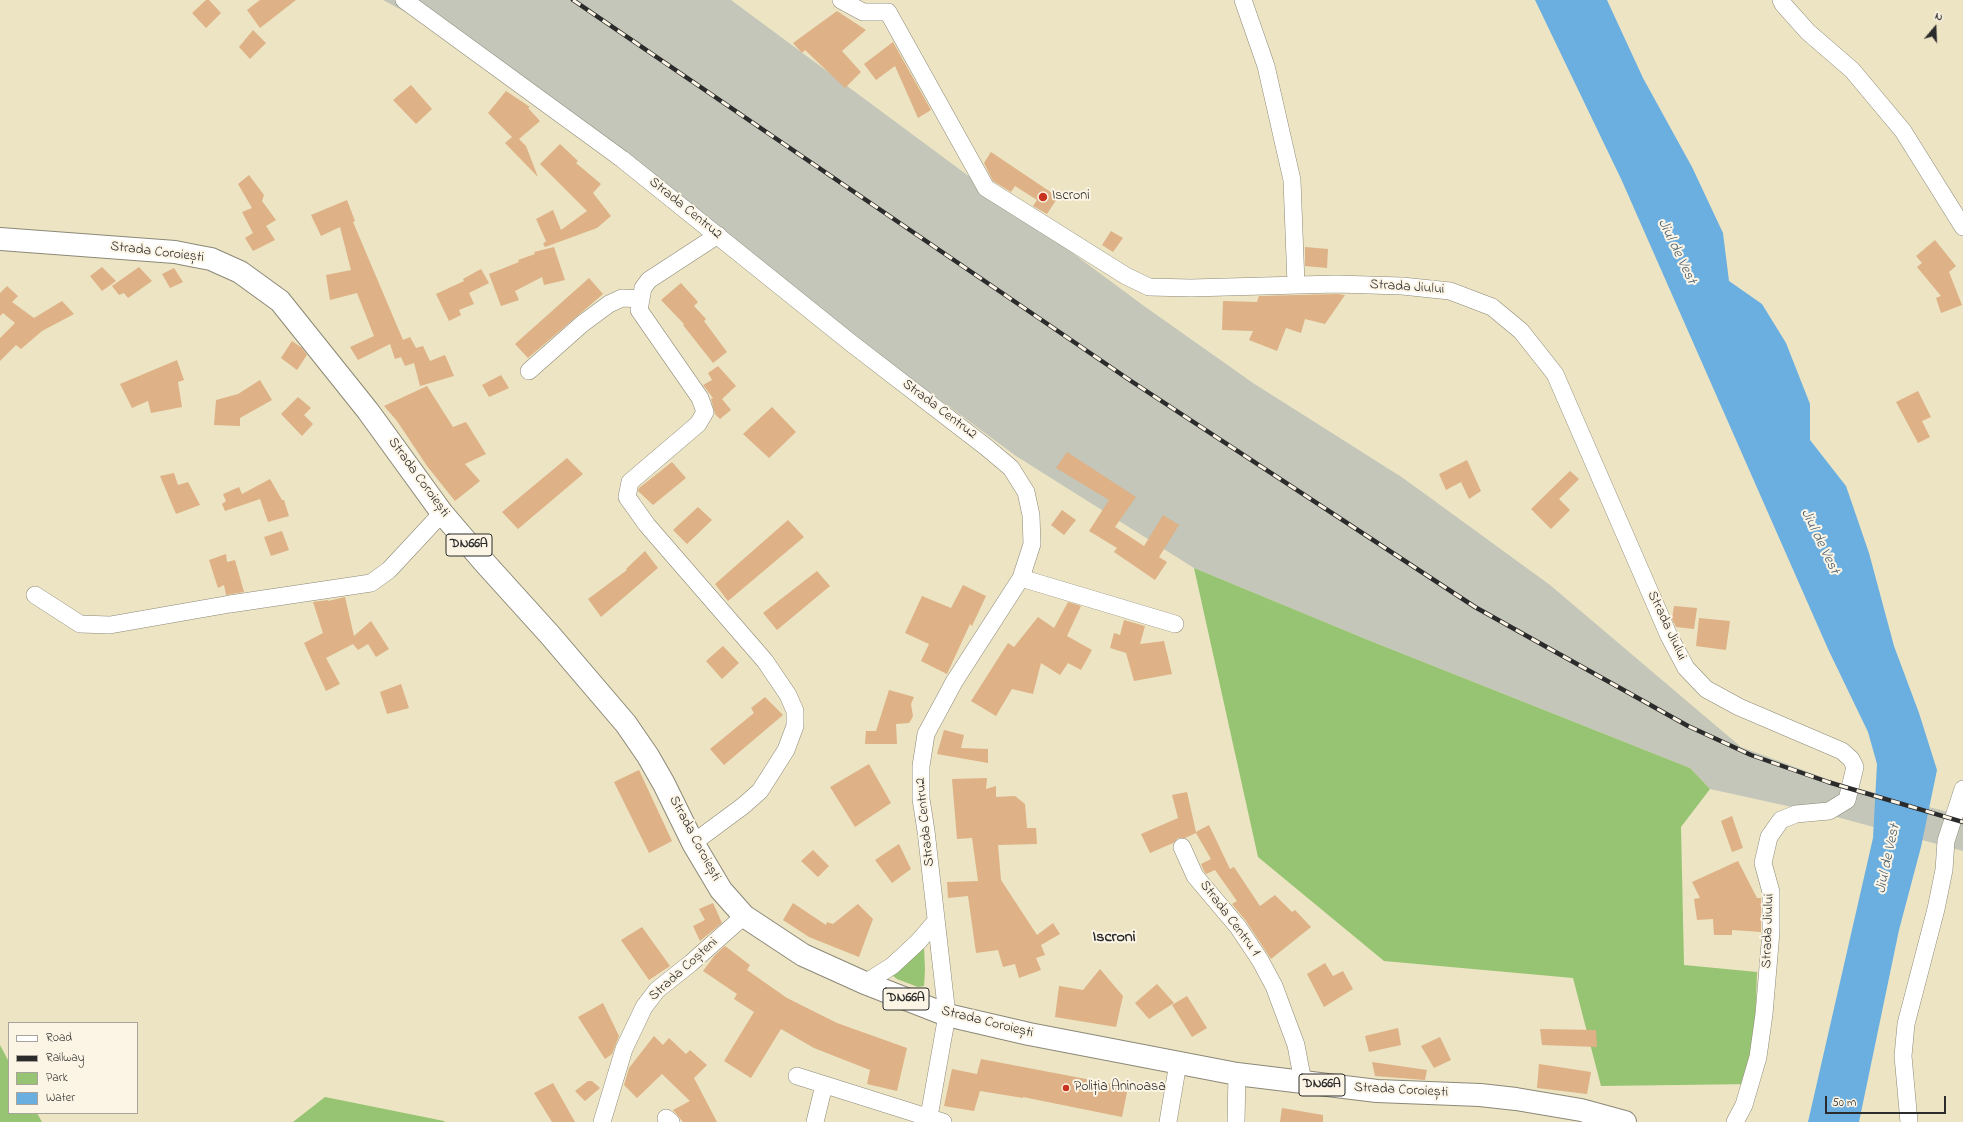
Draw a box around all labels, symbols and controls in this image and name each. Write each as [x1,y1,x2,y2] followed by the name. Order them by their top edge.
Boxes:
[1915,8,1955,48] north arrow
[1933,8,1945,25] text: N
[645,174,725,244] street label: Strada Centru2
[1052,189,1090,205] place label: Iscroni
[1037,191,1049,203] marker: Iscroni
[1653,217,1699,287] water label: Jiul de Vest
[109,239,205,267] street label: Strada Coroiești
[1369,277,1445,299] street label: Strada Jiului
[898,376,980,444] street label: Strada Centru2
[384,435,452,521] street label: Strada Coroiești
[1796,507,1842,577] water label: Jiul de Vest
[446,534,492,556] road number: DN66A
[1643,589,1689,663] street label: Strada Jiului
[913,777,939,867] street label: Strada Centru2
[664,793,724,885] street label: Strada Coroiești
[1873,823,1905,895] water label: Jiul de Vest
[1195,878,1263,960] street label: Strada Centru 1
[1759,893,1779,969] street label: Strada Jiului
[1092,928,1136,948] district label: Iscroni
[646,935,722,1005] street label: Strada Coșteni
[883,988,929,1010] road number: DN66A
[939,1003,1035,1043] street label: Strada Coroiești
[8,1022,138,1114] legend
[46,1029,72,1047] text: Road
[46,1049,84,1067] text: Railway
[46,1069,68,1087] text: Park
[1299,1074,1345,1096] road number: DN66A
[1074,1080,1166,1096] place label: Poliția Aninoasa
[1354,1080,1448,1102] street label: Strada Coroiești
[1061,1083,1071,1093] marker: Poliția Aninoasa
[1827,1088,1948,1114] scale bar
[46,1089,75,1107] text: Water
[1832,1094,1856,1112] text: 50 m

